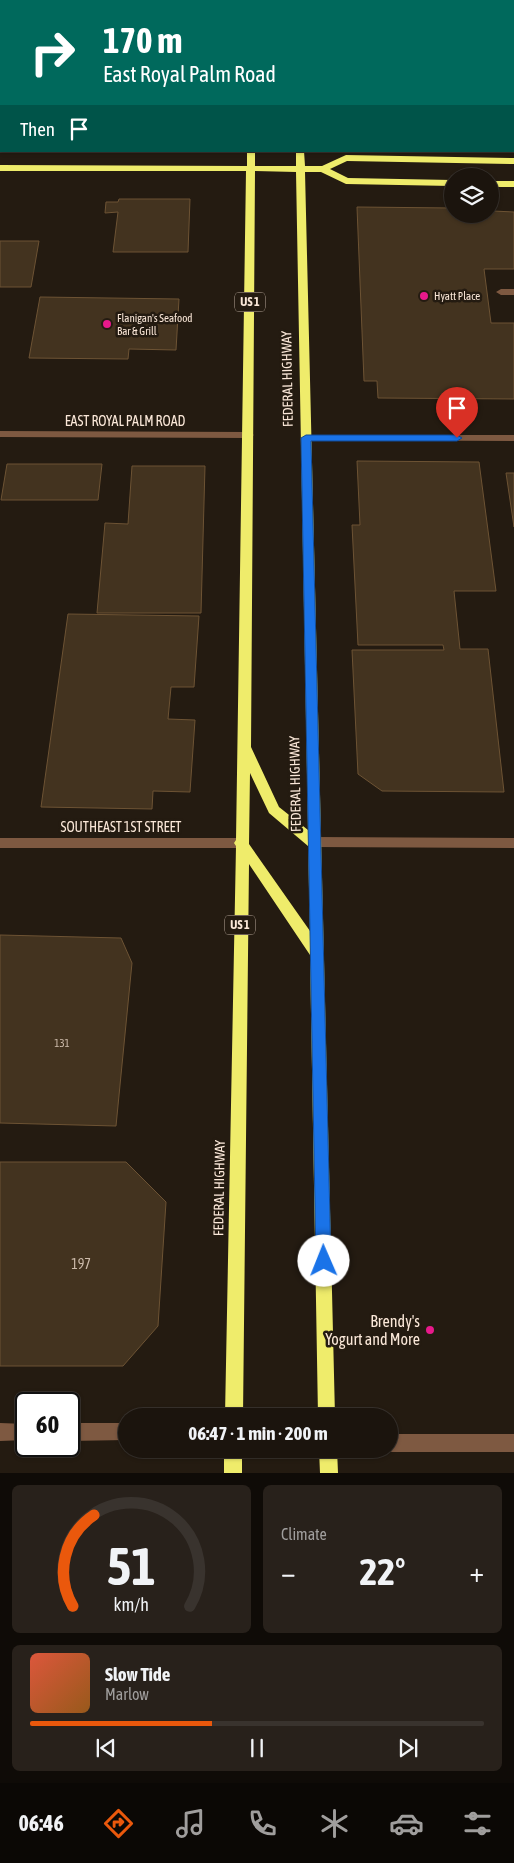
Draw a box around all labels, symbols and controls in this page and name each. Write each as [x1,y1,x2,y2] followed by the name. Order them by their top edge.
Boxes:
[20,20,85,85] icon: right
[103,20,182,60] text: 170 m
[103,61,276,87] text: East Royal Palm Road
[65,115,93,143] icon: arrive
[20,118,55,140] text: Then
[444,168,499,223] map controls
[444,168,499,223] button: layers
[418,290,430,302] marker: Hyatt Place
[434,290,480,302] place label: Hyatt Place
[235,292,265,312] road number: US 1
[117,312,193,337] place label: Flanigan's Seafood Bar & Grill
[101,318,113,330] marker: Flanigan's Seafood Bar & Grill
[278,330,296,427] street label: FEDERAL HIGHWAY
[436,387,478,438] pin
[443,394,471,422] icon: arrive
[65,413,186,429] street label: EAST ROYAL PALM ROAD
[286,735,304,832] street label: FEDERAL HIGHWAY
[61,819,182,835] street label: SOUTHEAST 1ST STREET
[225,916,255,934] road number: US 1
[54,1037,70,1049] house number: 131
[210,1139,228,1236] street label: FEDERAL HIGHWAY
[297,1234,349,1286] position arrow
[71,1256,91,1272] house number: 197
[325,1312,420,1349] place label: Brendy's Yogurt and More
[424,1324,436,1336] marker: Brendy's Yogurt and More
[15,1392,80,1457] speed limit sign: 60
[188,1422,328,1444] text: 06:47 · 1 min · 200 m
[281,1525,327,1543] text: Climate
[107,1536,156,1596] text: 51
[359,1550,406,1593] text: 22°
[281,1556,296,1588] text: −
[469,1556,484,1588] text: +
[114,1594,149,1615] text: km/h
[105,1663,170,1685] text: Slow Tide
[105,1685,149,1703] text: Marlow
[92,1734,120,1762] icon: previous
[243,1734,271,1762] icon: pause
[394,1734,422,1762] icon: next
[101,1806,136,1841] icon: directions
[173,1806,208,1841] icon: music
[245,1806,280,1841] icon: phone
[317,1806,352,1841] icon: climate
[389,1806,424,1841] icon: car
[460,1806,495,1841] icon: filters
[18,1810,64,1836] text: 06:46

